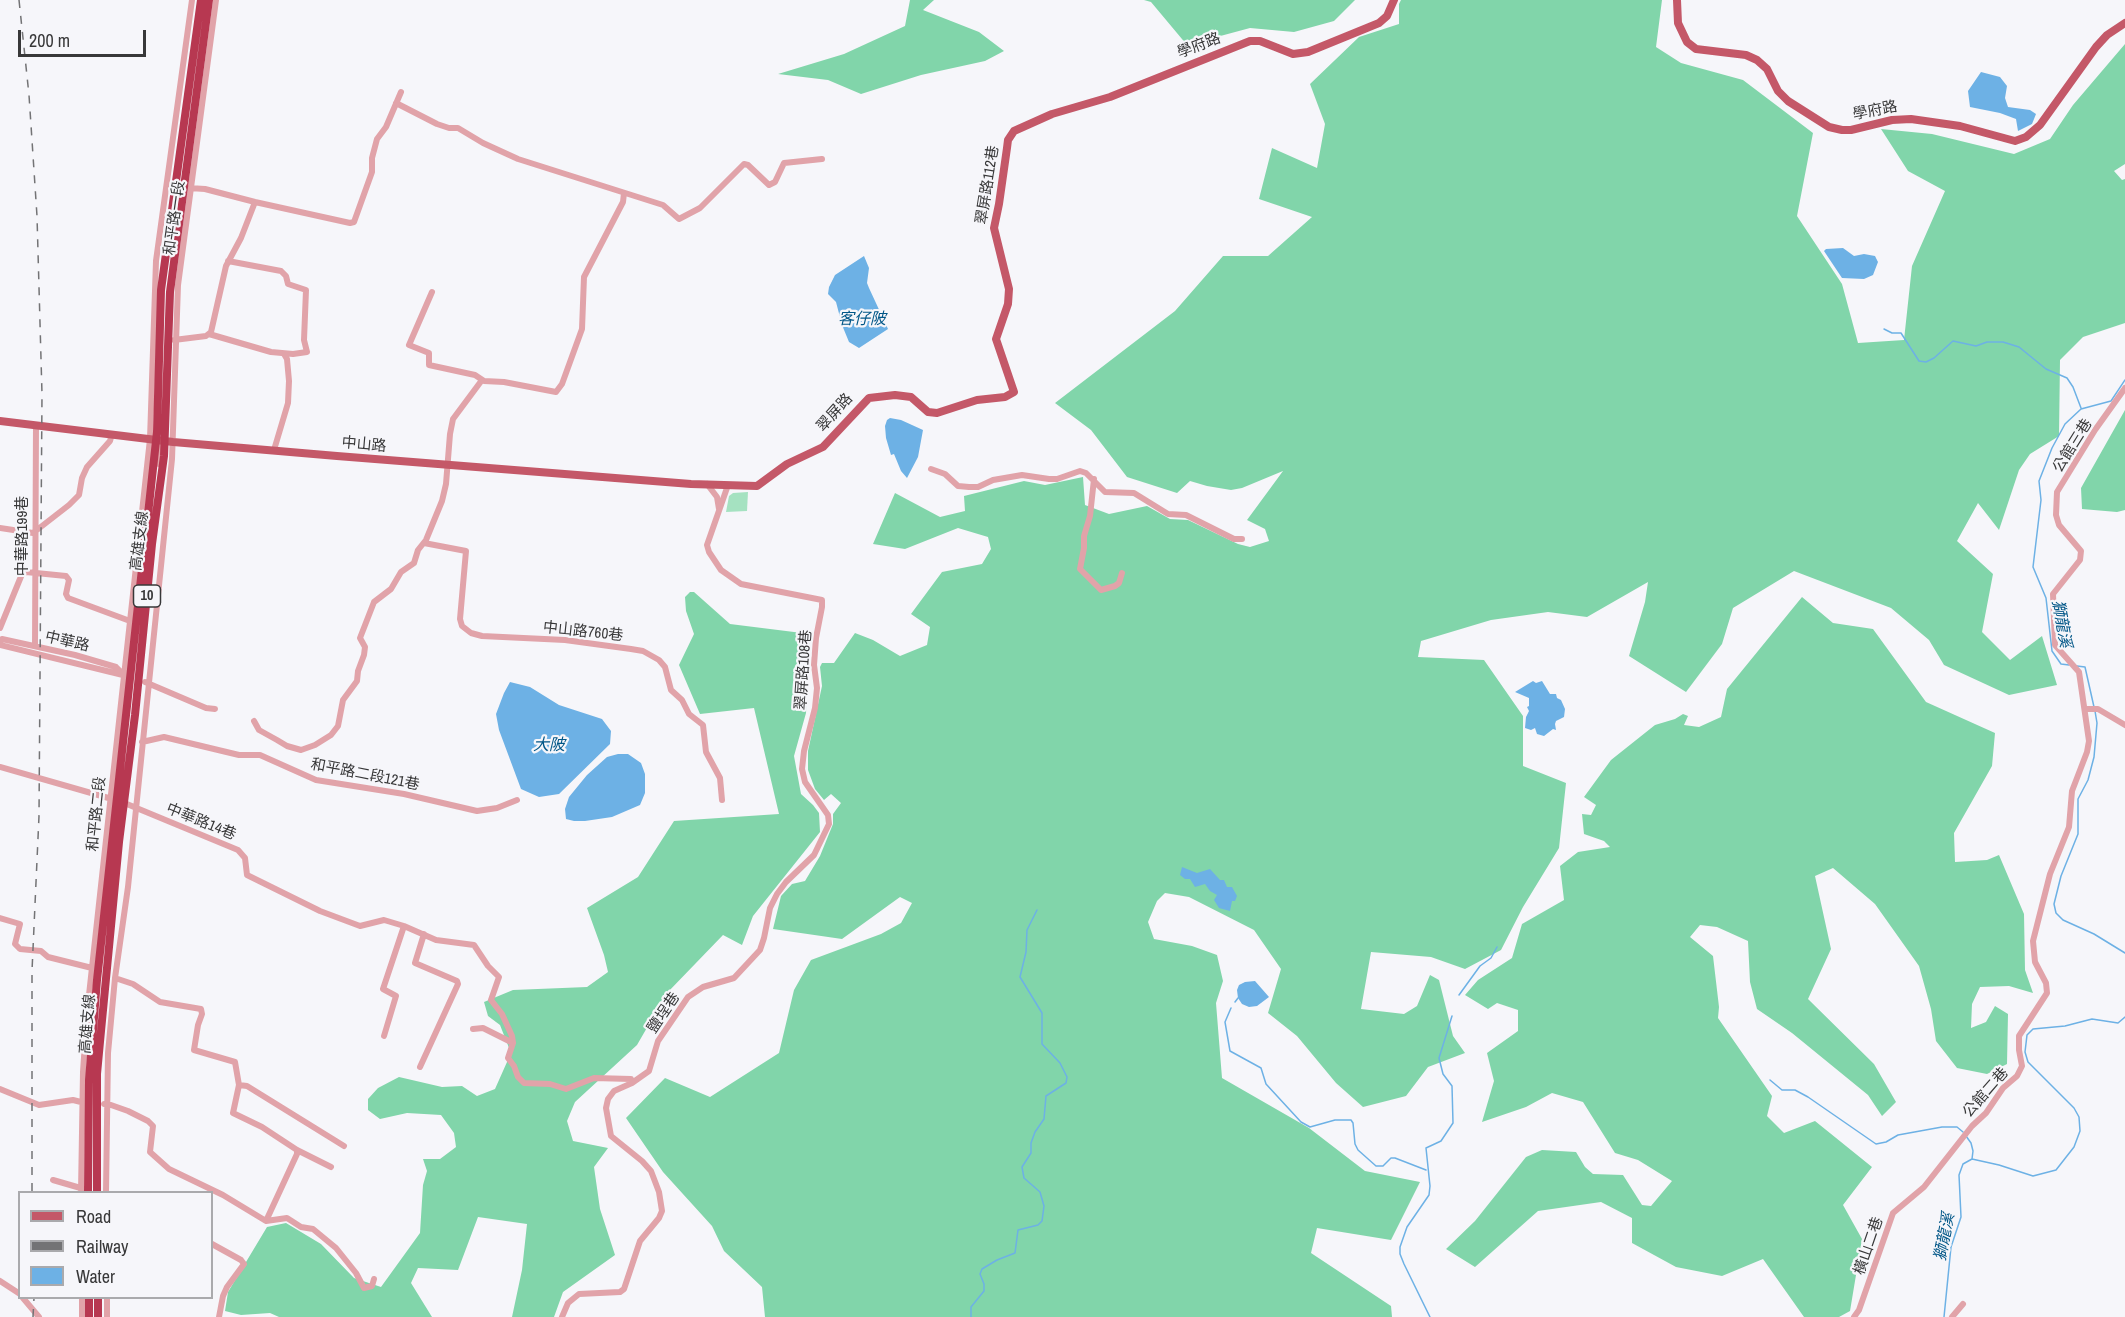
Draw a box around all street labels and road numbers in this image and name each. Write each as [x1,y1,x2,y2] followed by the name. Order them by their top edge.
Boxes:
[1175,30,1223,62] street label: 學府路
[1851,98,1899,124] street label: 學府路
[973,144,1003,226] street label: 翠屏路112巷
[161,180,189,256] street label: 和平路一段
[813,390,857,436] street label: 翠屏路
[2049,416,2097,476] street label: 公館三巷
[341,434,387,456] street label: 中山路
[14,496,32,576] street label: 中華路199巷
[127,510,153,572] street label: 高雄支線
[134,585,160,607] road number: 10
[542,619,624,645] street label: 中山路760巷
[43,628,91,656] street label: 中華路
[792,629,816,711] street label: 翠屏路108巷
[309,756,421,794] street label: 和平路二段121巷
[84,776,110,852] street label: 和平路二段
[163,800,239,844] street label: 中華路14巷
[644,989,684,1037] street label: 鹽埕巷
[76,993,100,1055] street label: 高雄支線
[1960,1064,2012,1122] street label: 公館二巷
[1851,1215,1887,1277] street label: 橫山二巷

